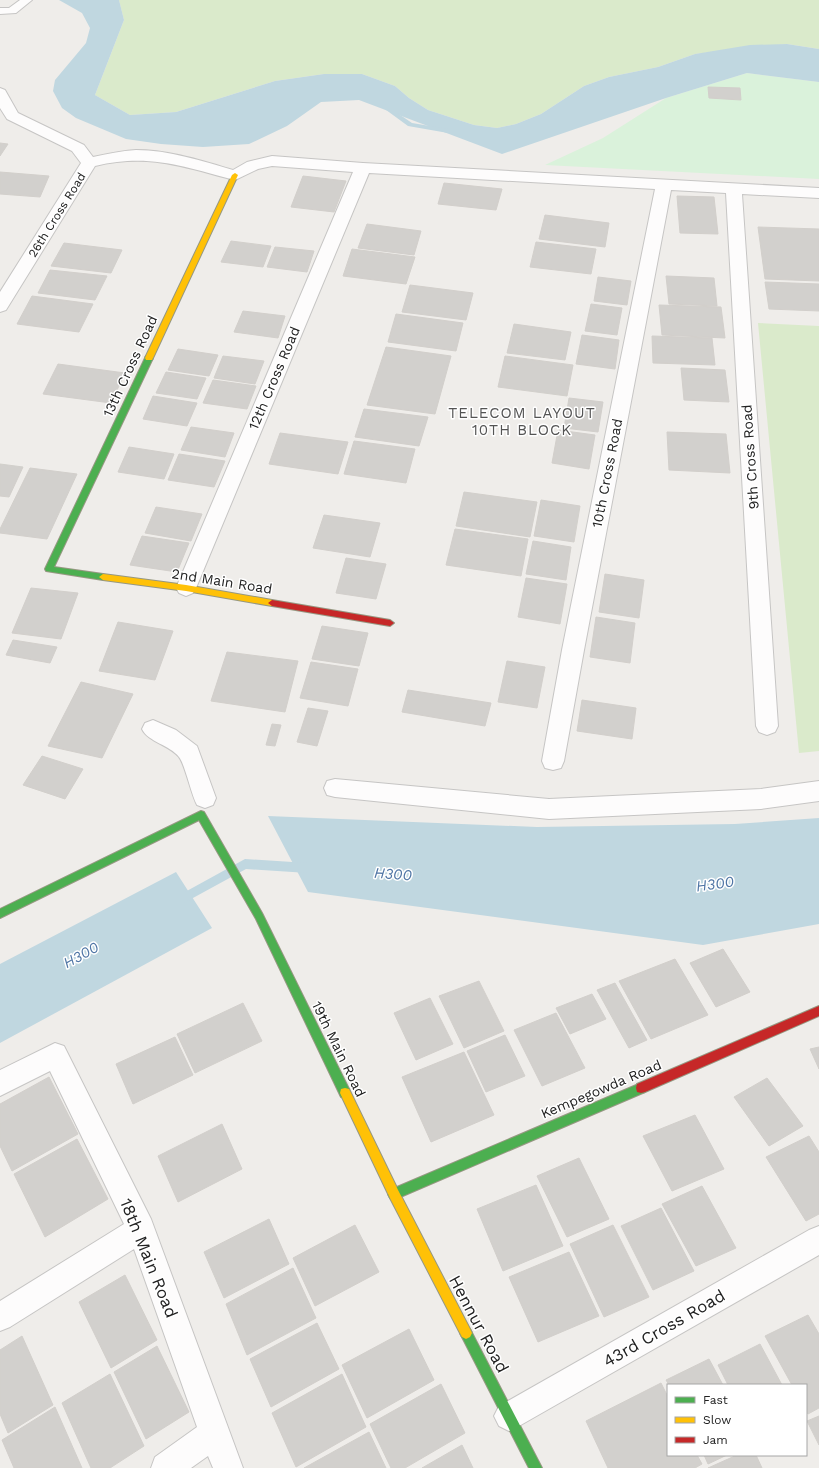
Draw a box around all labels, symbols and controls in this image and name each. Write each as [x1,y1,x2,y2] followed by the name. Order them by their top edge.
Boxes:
[25,170,89,260] street label: 26th Cross Road
[99,313,161,419] street label: 13th Cross Road
[245,324,303,432] street label: 12th Cross Road
[448,404,596,439] district label: TELECOM LAYOUT 10TH BLOCK
[738,404,762,510] street label: 9th Cross Road
[589,417,625,529] street label: 10th Cross Road
[171,565,273,597] street label: 2nd Main Road
[373,864,413,884] water label: H300
[695,872,735,896] water label: H300
[60,938,102,972] water label: H300
[309,999,369,1099] street label: 19th Main Road
[538,1056,664,1122] street label: Kempegowda Road
[116,1195,182,1321] street label: 18th Main Road
[445,1272,513,1376] street label: Hennur Road
[600,1285,728,1371] street label: 43rd Cross Road
[667,1384,807,1456] legend
[703,1393,728,1407] text: Fast
[703,1413,731,1427] text: Slow
[703,1433,728,1447] text: Jam

